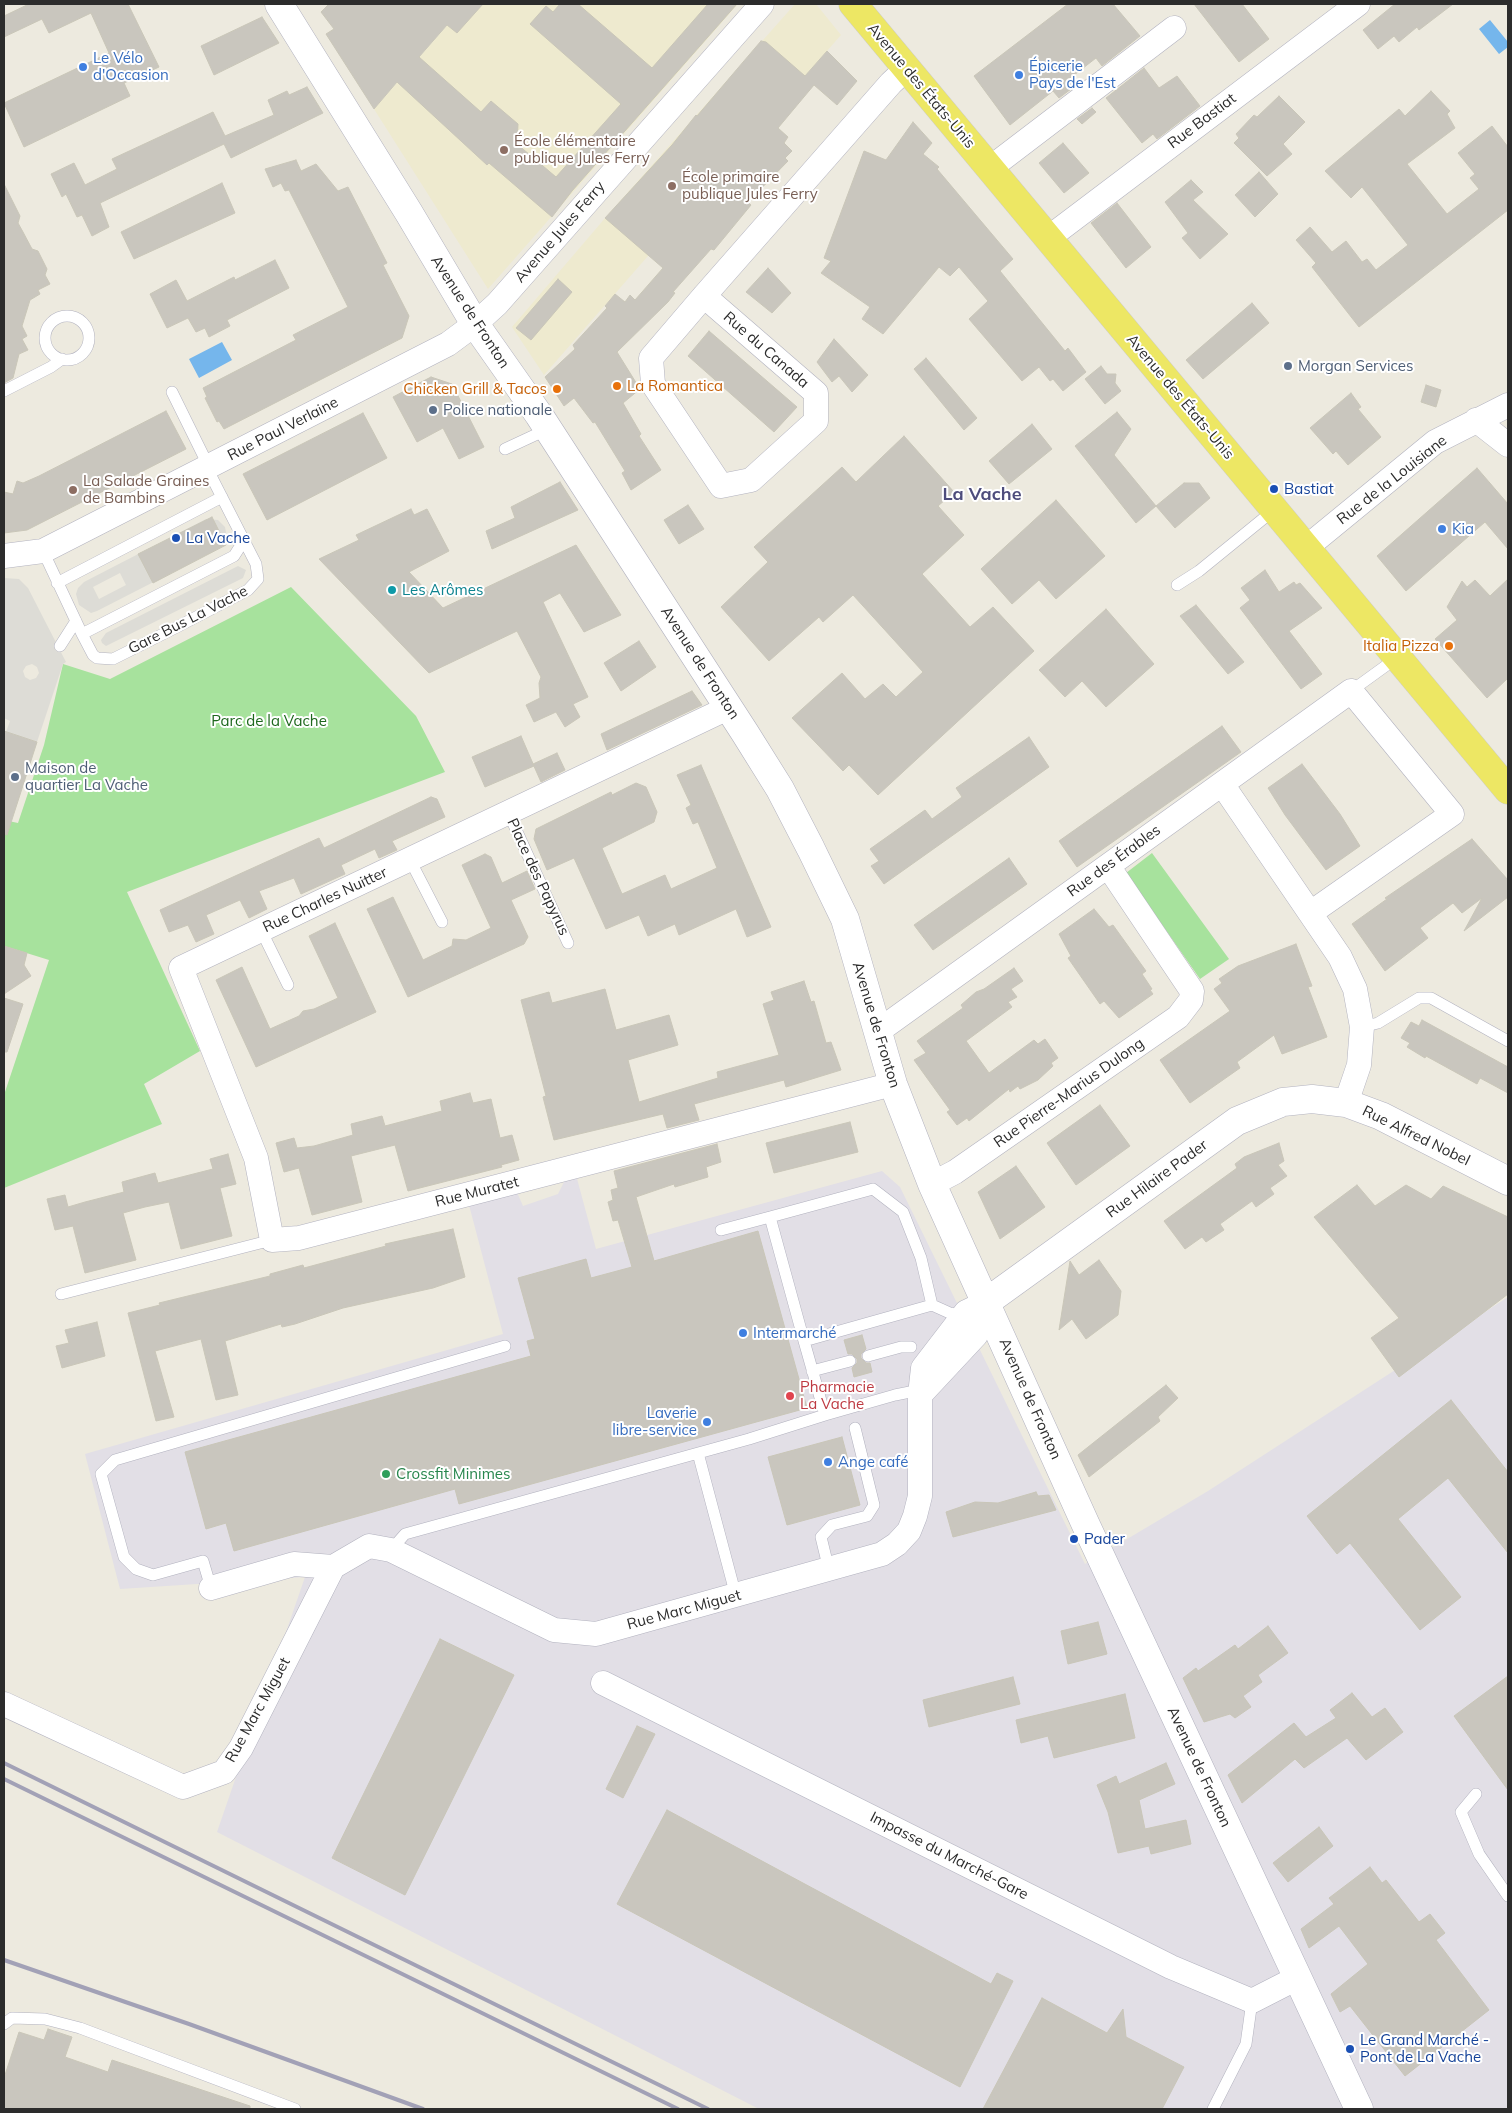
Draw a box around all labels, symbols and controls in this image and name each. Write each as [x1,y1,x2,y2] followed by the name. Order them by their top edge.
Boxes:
[863,20,979,152] street label: Avenue des États-Unis
[93,49,169,84] place label: Le Vélo d'Occasion
[1029,57,1116,92] place label: Épicerie Pays de l'Est
[77,61,89,73] marker: Le Vélo d'Occasion
[1013,69,1025,81] marker: Épicerie Pays de l'Est
[1164,90,1240,152] street label: Rue Bastiat
[514,132,650,167] place label: École élémentaire publique Jules Ferry
[498,144,510,156] marker: École élémentaire publique Jules Ferry
[682,168,818,203] place label: École primaire publique Jules Ferry
[511,178,609,286] street label: Avenue Jules Ferry
[666,180,678,192] marker: École primaire publique Jules Ferry
[427,252,513,372] street label: Avenue de Fronton
[720,308,812,392] street label: Rue du Canada
[1122,331,1238,463] street label: Avenue des États-Unis
[1298,357,1413,375] place label: Morgan Services
[1282,360,1294,372] marker: Morgan Services
[627,377,723,395] place label: La Romantica
[403,380,547,398] place label: Chicken Grill & Tacos
[611,380,623,392] marker: La Romantica
[551,383,563,395] marker: Chicken Grill & Tacos
[225,393,341,465] street label: Rue Paul Verlaine
[443,401,552,419] place label: Police nationale
[427,404,439,416] marker: Police nationale
[1333,431,1451,529] street label: Rue de la Louisiane
[83,472,209,507] place label: La Salade Graines de Bambins
[1284,480,1334,498] place label: Bastiat
[1268,483,1280,495] marker: Bastiat
[67,484,79,496] marker: La Salade Graines de Bambins
[942,484,1022,506] district label: La Vache
[1452,520,1474,538] place label: Kia
[1436,523,1448,535] marker: Kia
[186,529,250,547] place label: La Vache
[170,532,182,544] marker: La Vache
[402,581,483,599] place label: Les Arômes
[125,582,251,658] street label: Gare Bus La Vache
[386,584,398,596] marker: Les Arômes
[657,603,743,723] street label: Avenue de Fronton
[1363,637,1439,655] place label: Italia Pizza
[1443,640,1455,652] marker: Italia Pizza
[211,712,327,730] park label: Parc de la Vache
[25,759,148,794] place label: Maison de quartier La Vache
[9,771,21,783] marker: Maison de quartier La Vache
[503,816,573,938] street label: Place des Papyrus
[1064,821,1164,901] street label: Rue des Érables
[260,863,390,937] street label: Rue Charles Nuitter
[848,960,904,1090] street label: Avenue de Fronton
[991,1034,1147,1152] street label: Rue Pierre-Marius Dulong
[1359,1102,1473,1170] street label: Rue Alfred Nobel
[1103,1136,1211,1222] street label: Rue Hilaire Pader
[433,1173,521,1211] street label: Rue Muratet
[753,1324,836,1342] place label: Intermarché
[737,1327,749,1339] marker: Intermarché
[995,1336,1065,1462] street label: Avenue de Fronton
[800,1378,874,1413] place label: Pharmacie La Vache
[784,1390,796,1402] marker: Pharmacie La Vache
[612,1404,697,1439] place label: Laverie libre-service
[701,1416,713,1428] marker: Laverie libre-service
[838,1453,908,1471] place label: Ange café
[822,1456,834,1468] marker: Ange café
[396,1465,510,1483] place label: Crossfit Minimes
[380,1468,392,1480] marker: Crossfit Minimes
[1084,1530,1125,1548] place label: Pader
[1068,1533,1080,1545] marker: Pader
[625,1586,743,1634] street label: Rue Marc Miguet
[222,1654,294,1766] street label: Rue Marc Miguet
[1163,1704,1235,1830] street label: Avenue de Fronton
[867,1808,1031,1904] street label: Impasse du Marché-Gare
[1360,2031,1489,2066] place label: Le Grand Marché - Pont de La Vache
[1344,2043,1356,2055] marker: Le Grand Marché - Pont de La Vache

